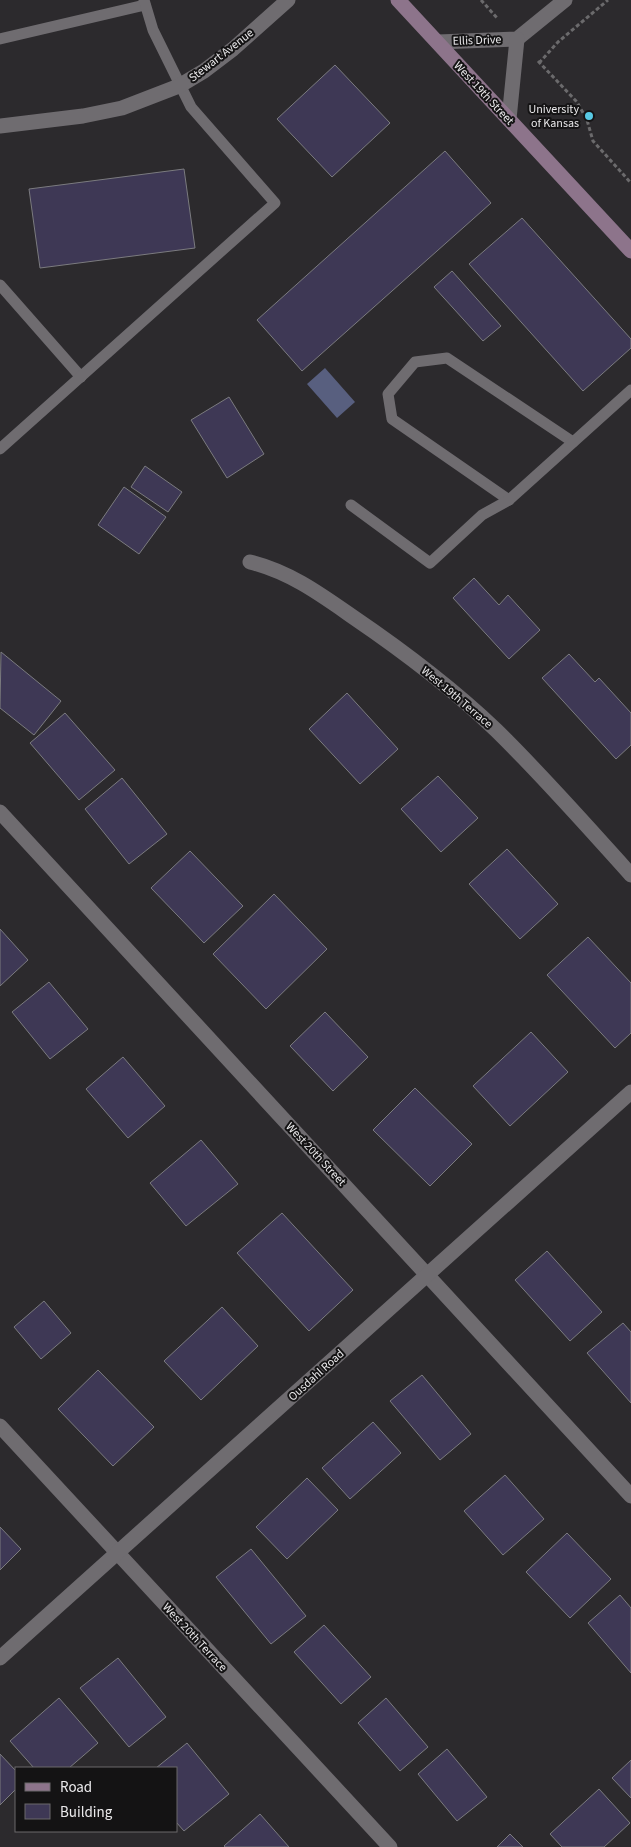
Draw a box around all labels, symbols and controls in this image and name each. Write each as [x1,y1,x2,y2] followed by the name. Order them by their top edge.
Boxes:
[185,25,257,86] street label: Stewart Avenue
[452,31,502,50] street label: Ellis Drive
[450,58,518,129] street label: West 19th Street
[528,101,579,132] place label: University of Kansas
[583,110,595,122] marker: University of Kansas
[417,662,496,732] street label: West 19th Terrace
[282,1119,350,1190] street label: West 20th Street
[285,1346,348,1405] street label: Ousdahl Road
[158,1599,231,1675] street label: West 20th Terrace
[15,1767,178,1832] legend
[60,1777,92,1798] text: Road
[60,1802,113,1823] text: Building

